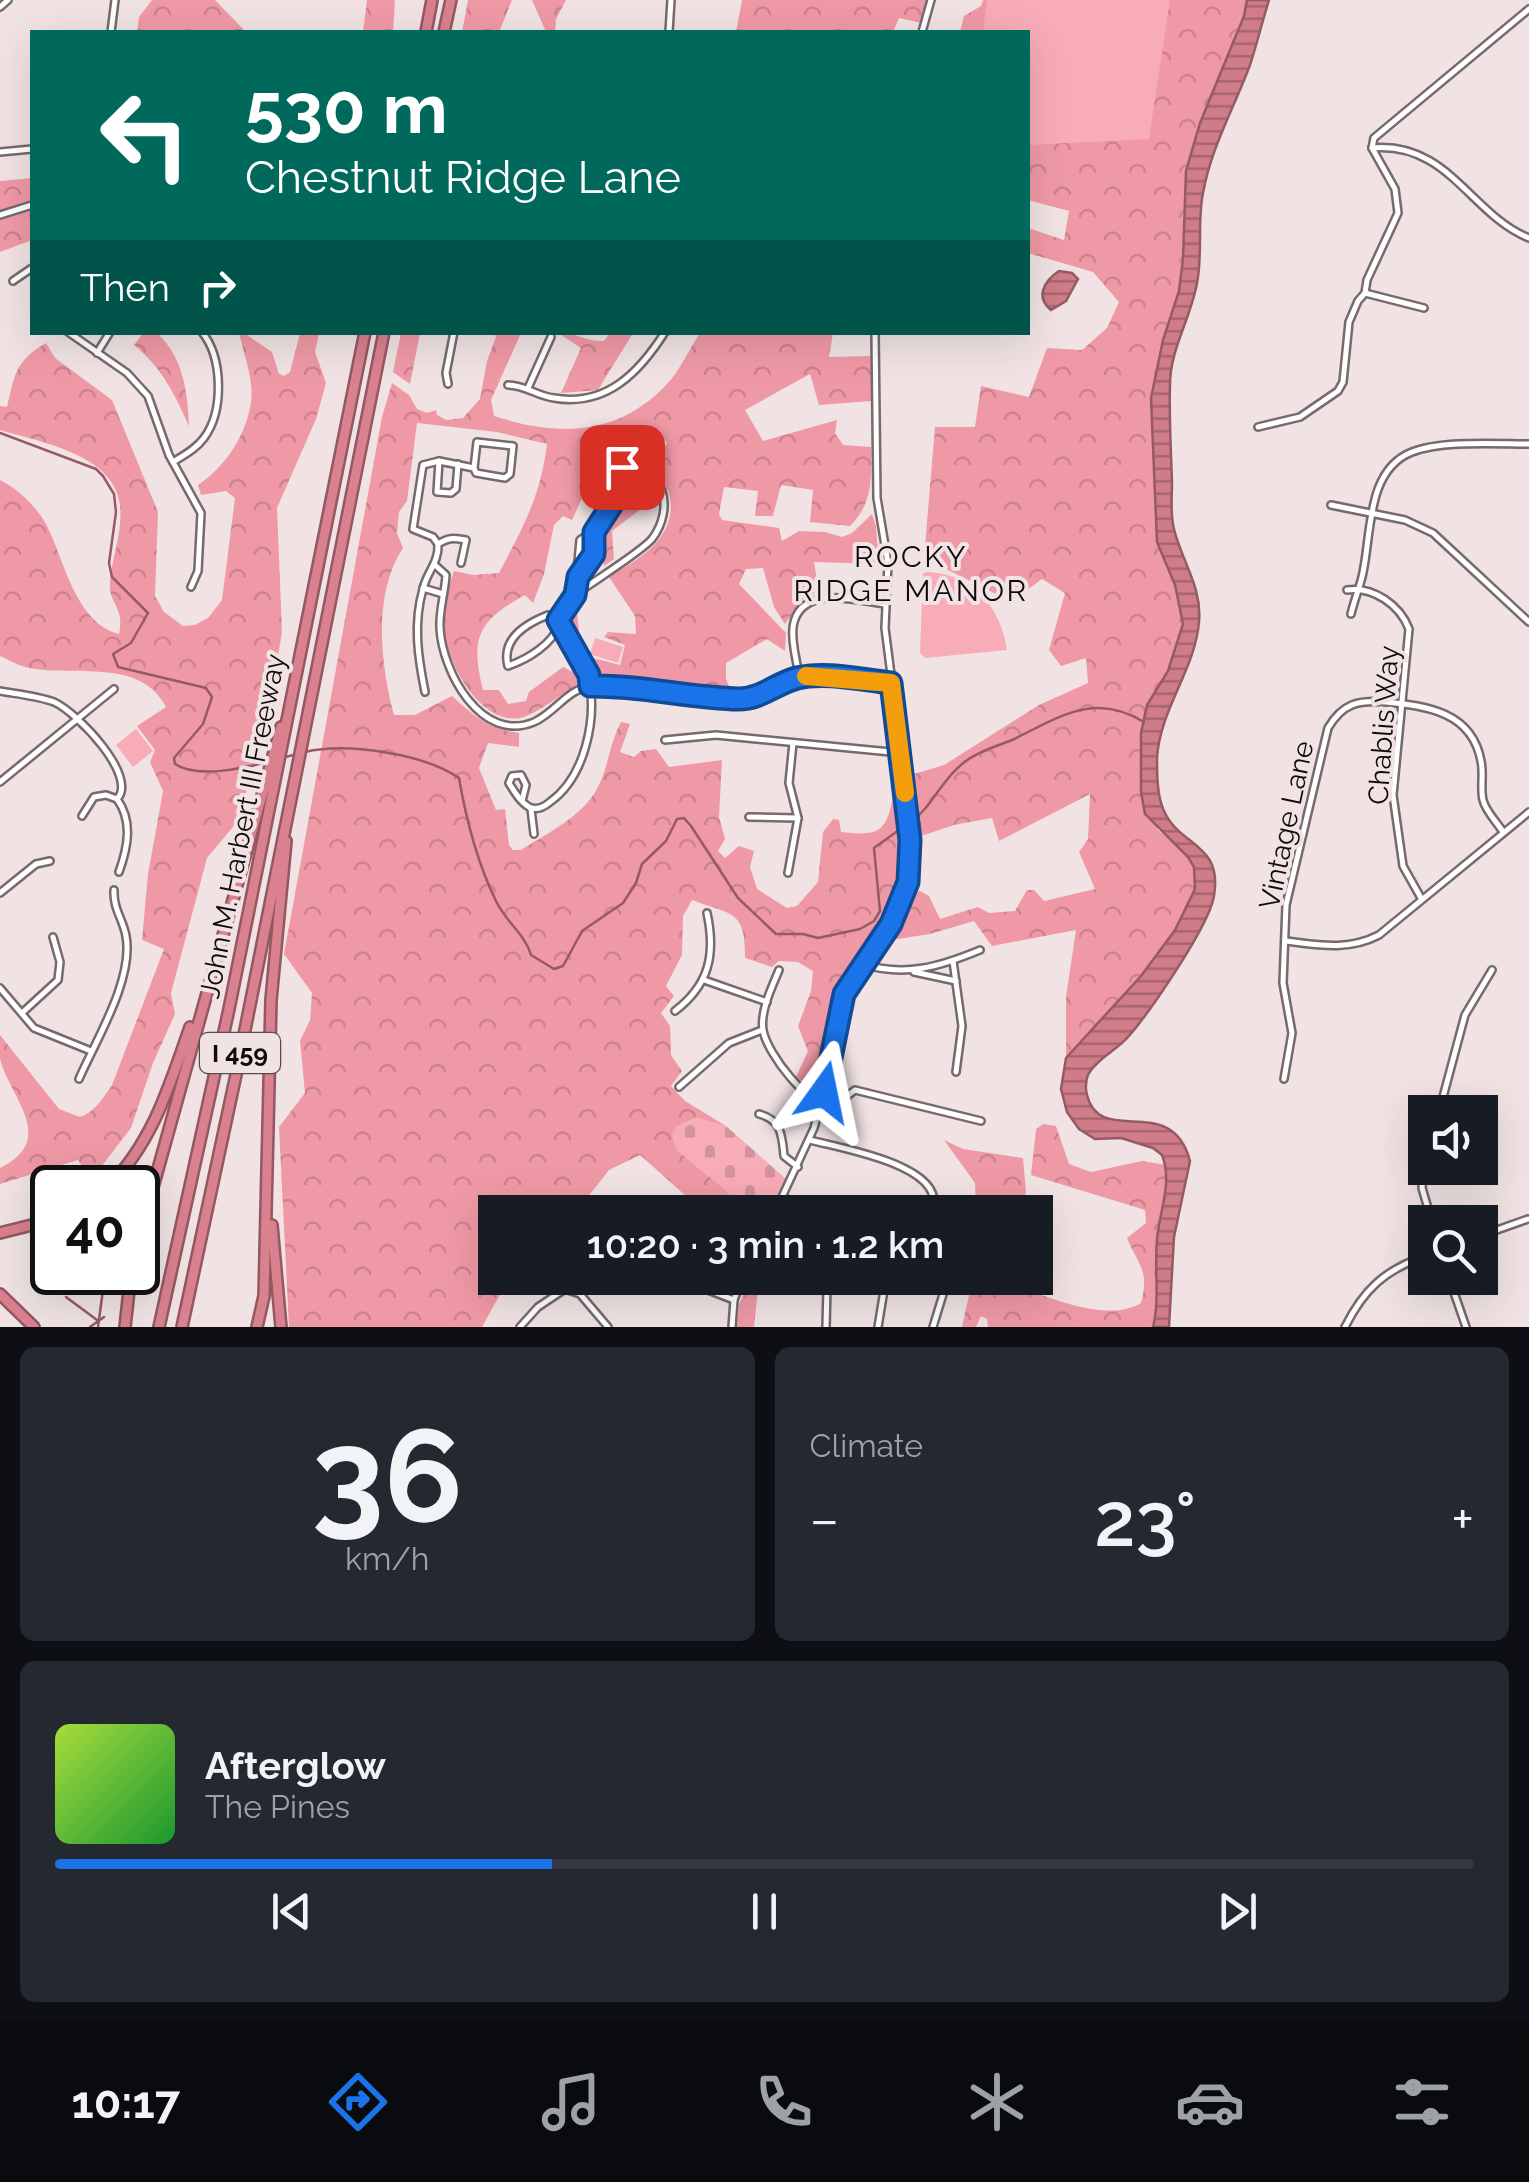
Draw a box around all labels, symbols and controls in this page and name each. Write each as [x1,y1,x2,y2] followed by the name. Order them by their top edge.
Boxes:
[245,67,448,149] text: 530 m
[80,70,210,200] icon: left
[245,151,681,204] text: Chestnut Ridge Lane
[190,260,245,315] icon: right
[80,265,170,310] text: Then
[580,425,665,510] pin
[595,440,650,495] icon: arrive
[793,539,1029,608] district label: ROCKY RIDGE MANOR
[1361,644,1406,806] street label: Chablis Way
[193,651,292,1001] street label: John M. Harbert III Freeway
[1253,738,1320,912] street label: Vintage Lane
[200,1033,280,1073] road number: I 459
[772,1040,876,1144] position arrow
[1408,1095,1498,1295] map controls
[1408,1095,1498,1185] button: sound
[30,1165,160,1295] speed limit sign: 40
[1408,1205,1498,1295] button: search
[587,1222,944,1267] text: 10:20 · 3 min · 1.2 km
[312,1399,463,1551] text: 36
[810,1427,923,1464] text: Climate
[1094,1475,1196,1564] text: 23°
[810,1487,839,1552] text: −
[1451,1487,1474,1552] text: +
[345,1540,429,1577] text: km/h
[205,1743,386,1788] text: Afterglow
[205,1788,350,1825] text: The Pines
[264,1884,319,1939] icon: previous
[737,1884,792,1939] icon: pause
[1210,1884,1265,1939] icon: next
[323,2067,393,2137] icon: directions
[536,2067,606,2137] icon: music
[749,2067,819,2137] icon: phone
[962,2067,1032,2137] icon: climate
[1175,2067,1245,2137] icon: car
[1387,2067,1457,2137] icon: filters
[71,2076,180,2129] text: 10:17

